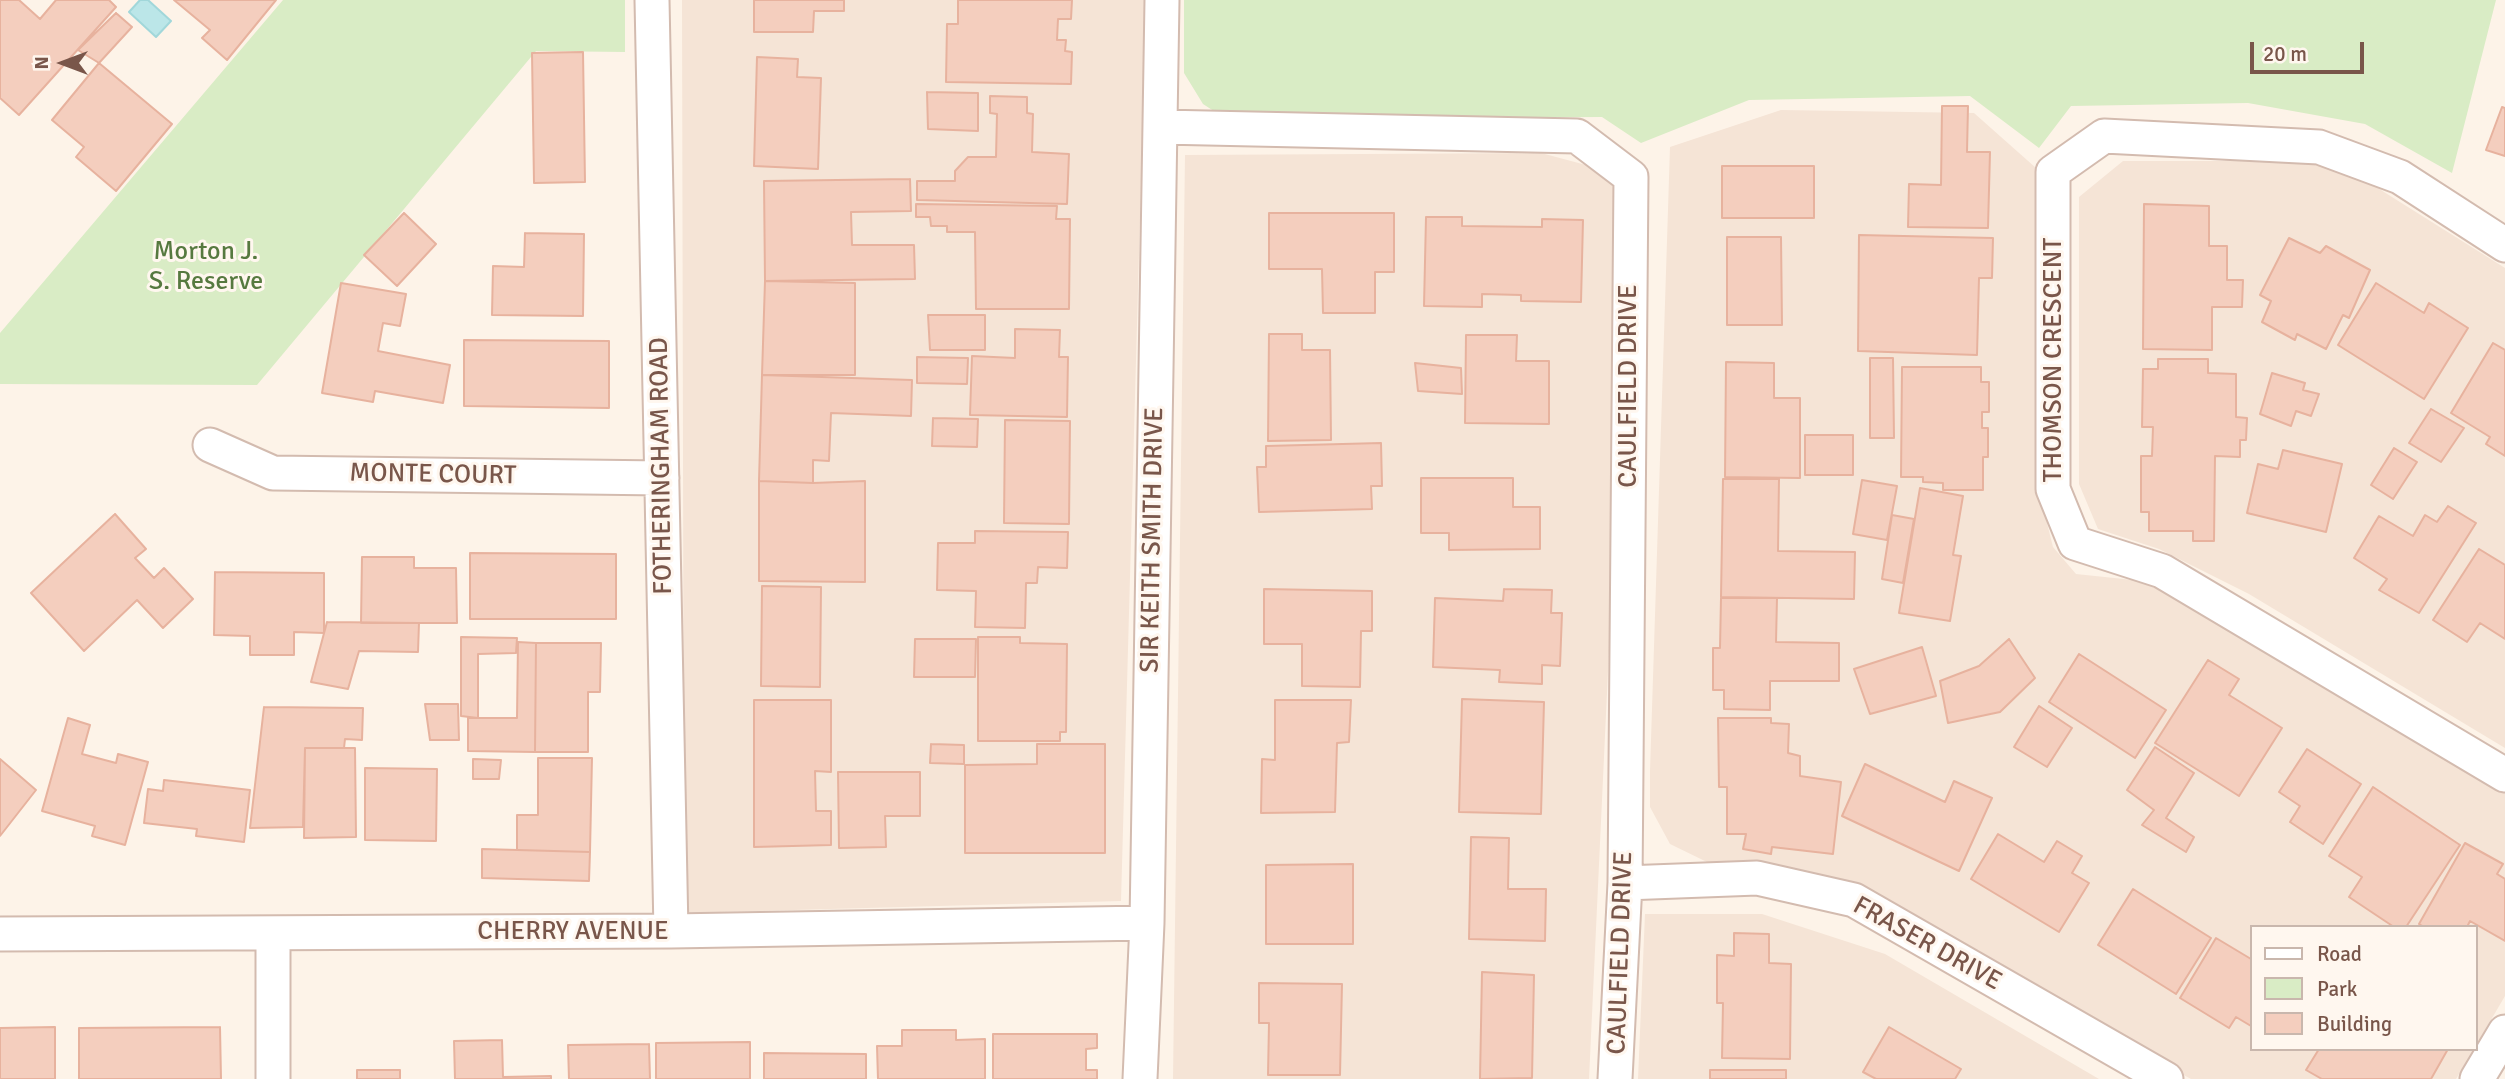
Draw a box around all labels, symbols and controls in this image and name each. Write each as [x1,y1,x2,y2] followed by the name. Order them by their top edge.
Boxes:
[28,28,98,98] north arrow
[2253,28,2367,72] scale bar
[2263,41,2307,67] text: 20 m
[30,56,54,70] text: N
[149,236,263,298] park label: Morton J. S. Reserve
[2038,238,2070,482] street label: THOMSON CRESCENT
[1613,284,1645,488] street label: CAULFIELD DRIVE
[644,337,680,595] street label: FOTHERINGHAM ROAD
[1135,407,1171,673] street label: SIR KEITH SMITH DRIVE
[349,458,517,492] street label: MONTE COURT
[1602,851,1640,1055] street label: CAULFIELD DRIVE
[1847,890,2007,998] street label: FRASER DRIVE
[477,916,669,948] street label: CHERRY AVENUE
[2250,925,2477,1051] legend
[2317,941,2362,967] text: Road
[2317,976,2357,1002] text: Park
[2317,1011,2392,1037] text: Building

